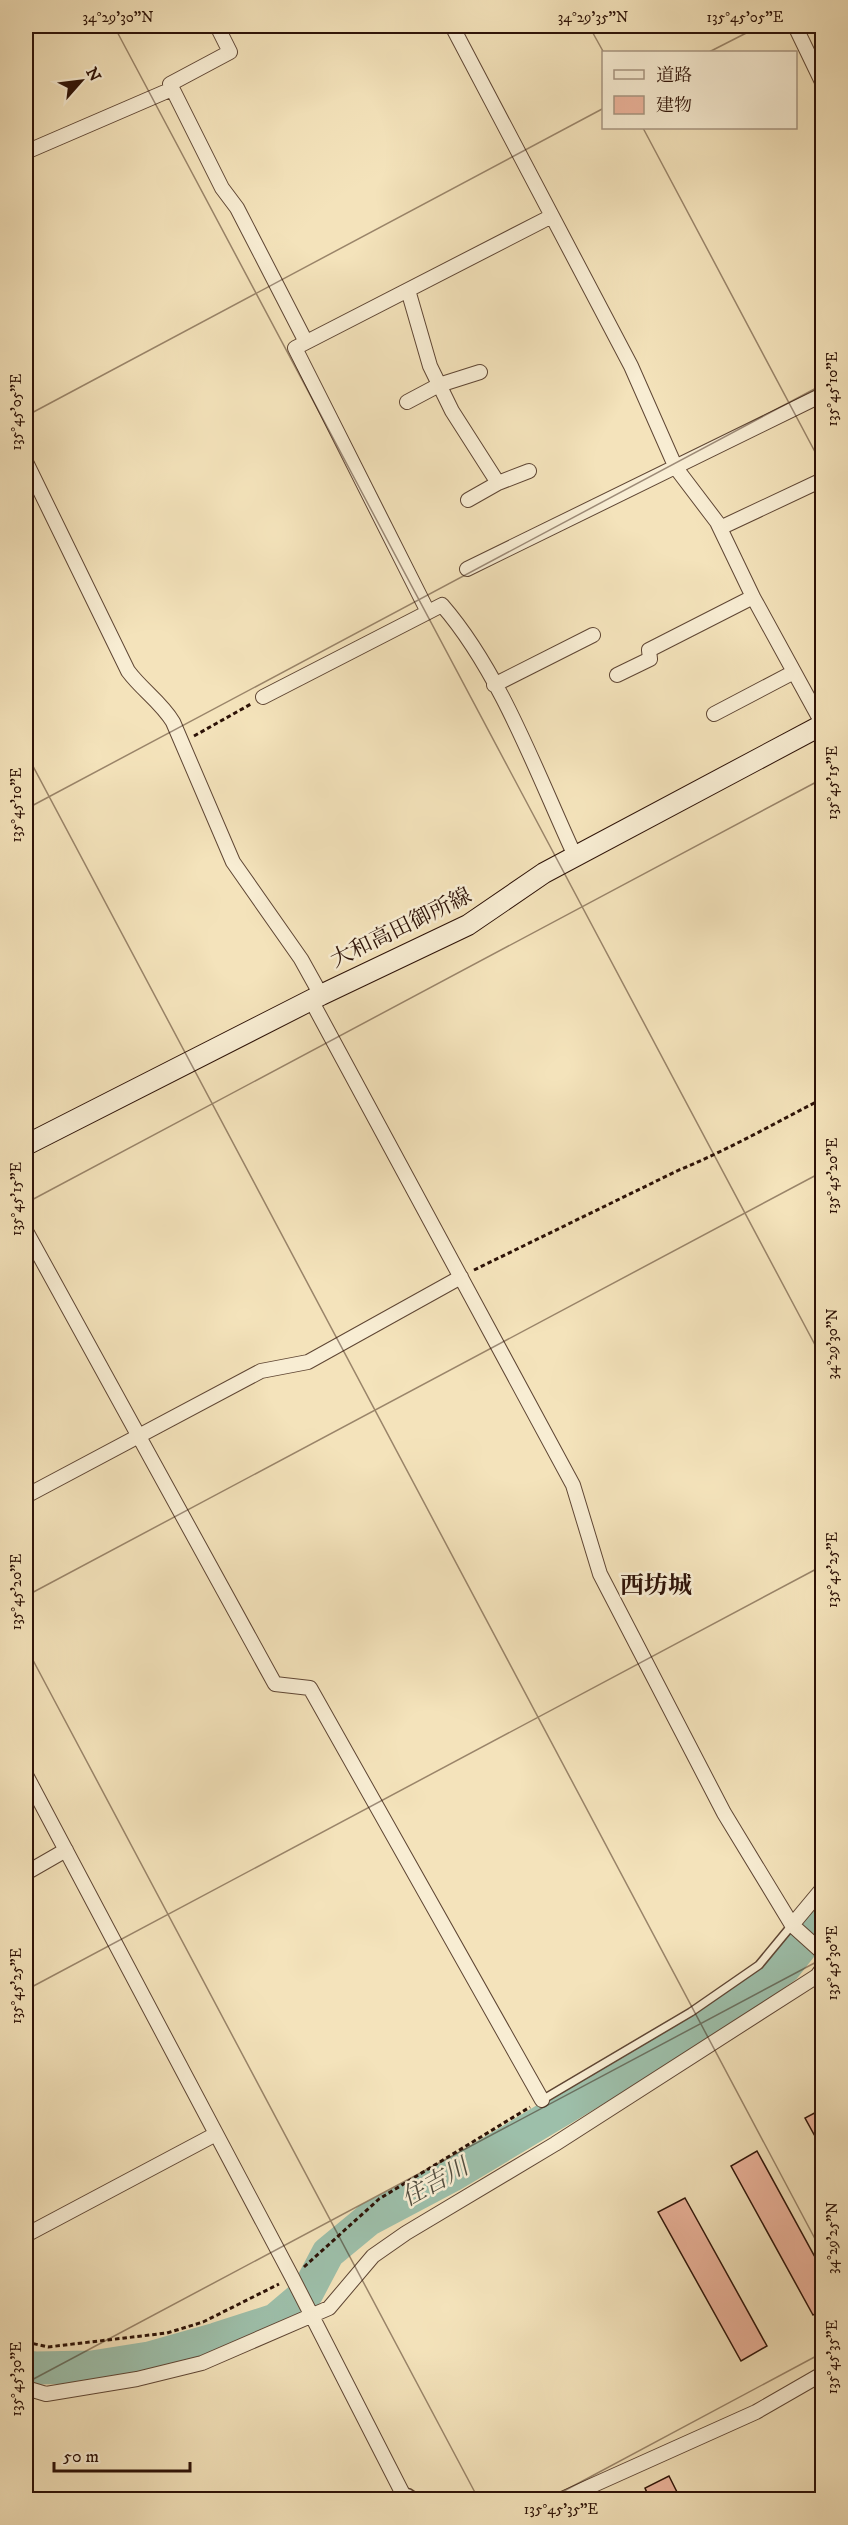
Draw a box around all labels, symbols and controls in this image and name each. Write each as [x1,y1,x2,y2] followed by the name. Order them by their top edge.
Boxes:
[82,8,154,27] text: 34°29'30"N
[558,8,628,27] text: 34°29'35"N
[707,8,784,27] text: 135°45'05"E
[51,51,111,111] north arrow
[602,51,797,129] legend
[81,64,105,85] text: N
[656,65,692,87] text: 道路
[656,95,692,117] text: 建物
[823,351,842,426] text: 135°45'10"E
[7,373,26,450] text: 135°45'05"E
[823,746,842,820] text: 135°45'15"E
[7,767,26,842] text: 135°45'10"E
[326,882,476,974] street label: 大和高田御所線
[823,1137,842,1214] text: 135°45'20"E
[7,1162,26,1236] text: 135°45'15"E
[823,1308,842,1380] text: 34°29'30"N
[823,1532,842,1608] text: 135°45'25"E
[7,1553,26,1630] text: 135°45'20"E
[620,1571,692,1601] district label: 西坊城
[823,1925,842,2000] text: 135°45'30"E
[7,1948,26,2024] text: 135°45'25"E
[396,2151,476,2214] water label: 住吉川
[823,2202,842,2274] text: 34°29'25"N
[823,2319,842,2394] text: 135°45'35"E
[7,2341,26,2416] text: 135°45'30"E
[54,2435,190,2473] scale bar
[63,2446,99,2468] text: 50 m
[524,2500,599,2519] text: 135°45'35"E

